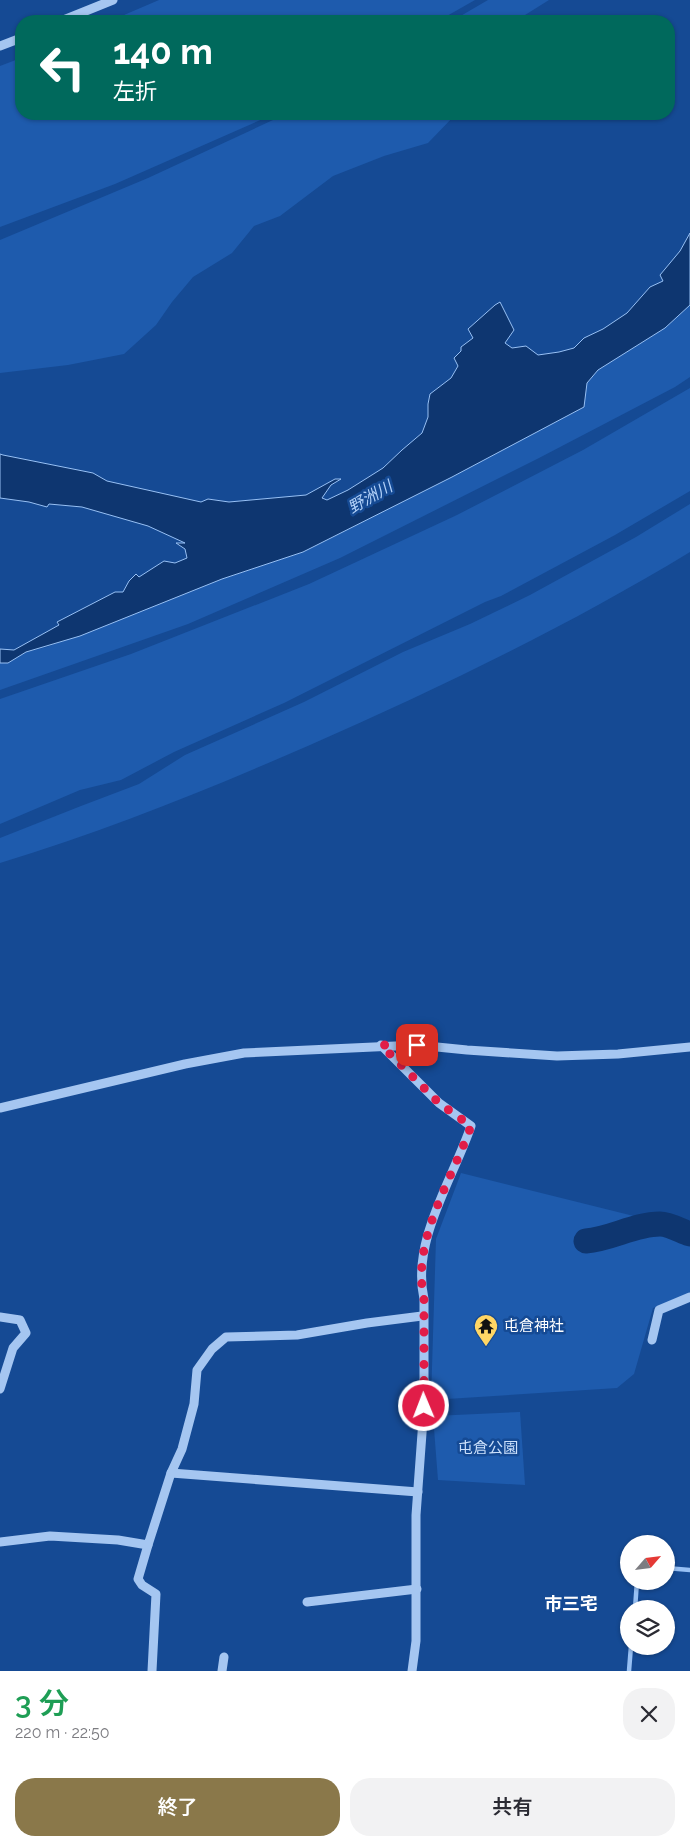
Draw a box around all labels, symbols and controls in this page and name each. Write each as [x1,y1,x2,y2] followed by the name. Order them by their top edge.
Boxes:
[113,31,213,72] text: 140 m
[30,35,95,100] icon: left
[113,78,157,104] text: 左折
[344,476,397,517] water label: 野洲川
[396,1024,438,1066] pin
[403,1031,431,1059] icon: arrive
[473,1313,499,1347] temple icon: 屯倉神社
[504,1317,564,1335] place label: 屯倉神社
[397,1379,449,1431] position arrow
[458,1439,518,1457] park label: 屯倉公園
[620,1535,675,1590] north arrow
[620,1535,675,1655] map controls
[544,1593,598,1614] district label: 市三宅
[620,1600,675,1655] button: layers
[15,1686,69,1721] text: 3 分
[623,1688,675,1740] button: close
[15,1723,110,1742] text: 220 m · 22:50
[15,1778,340,1836] button: 終了
[350,1778,675,1836] button: 共有

